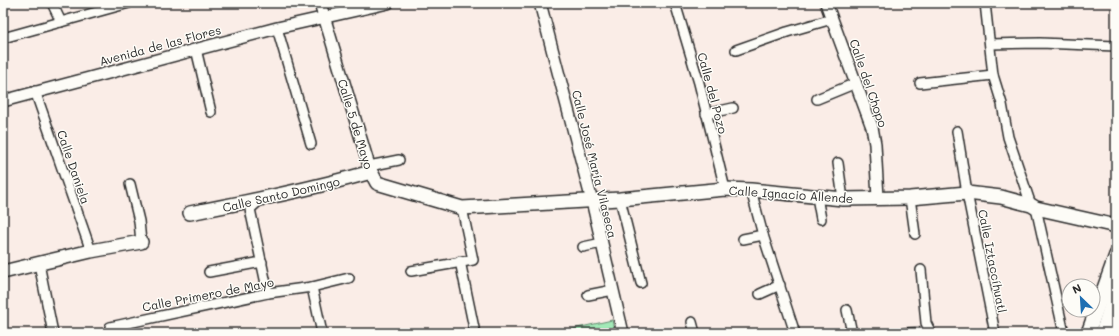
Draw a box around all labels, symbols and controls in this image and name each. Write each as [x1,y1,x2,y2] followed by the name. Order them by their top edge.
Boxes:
[97,21,223,69] street label: Avenida de las Flores
[846,37,892,129] street label: Calle del Chopo
[694,51,732,135] street label: Calle del Pozo
[335,77,377,171] street label: Calle 5 de Mayo
[569,88,621,240] street label: Calle José María Vilaseca
[54,128,94,206] street label: Calle Daniela
[221,173,341,215] street label: Calle Santo Domingo
[728,182,854,206] street label: Calle Ignacio Allende
[975,208,1011,314] street label: Calle Iztaccíhuatl
[141,273,275,315] street label: Calle Primero de Mayo
[1061,278,1101,318] north arrow
[1070,280,1084,297] text: N

